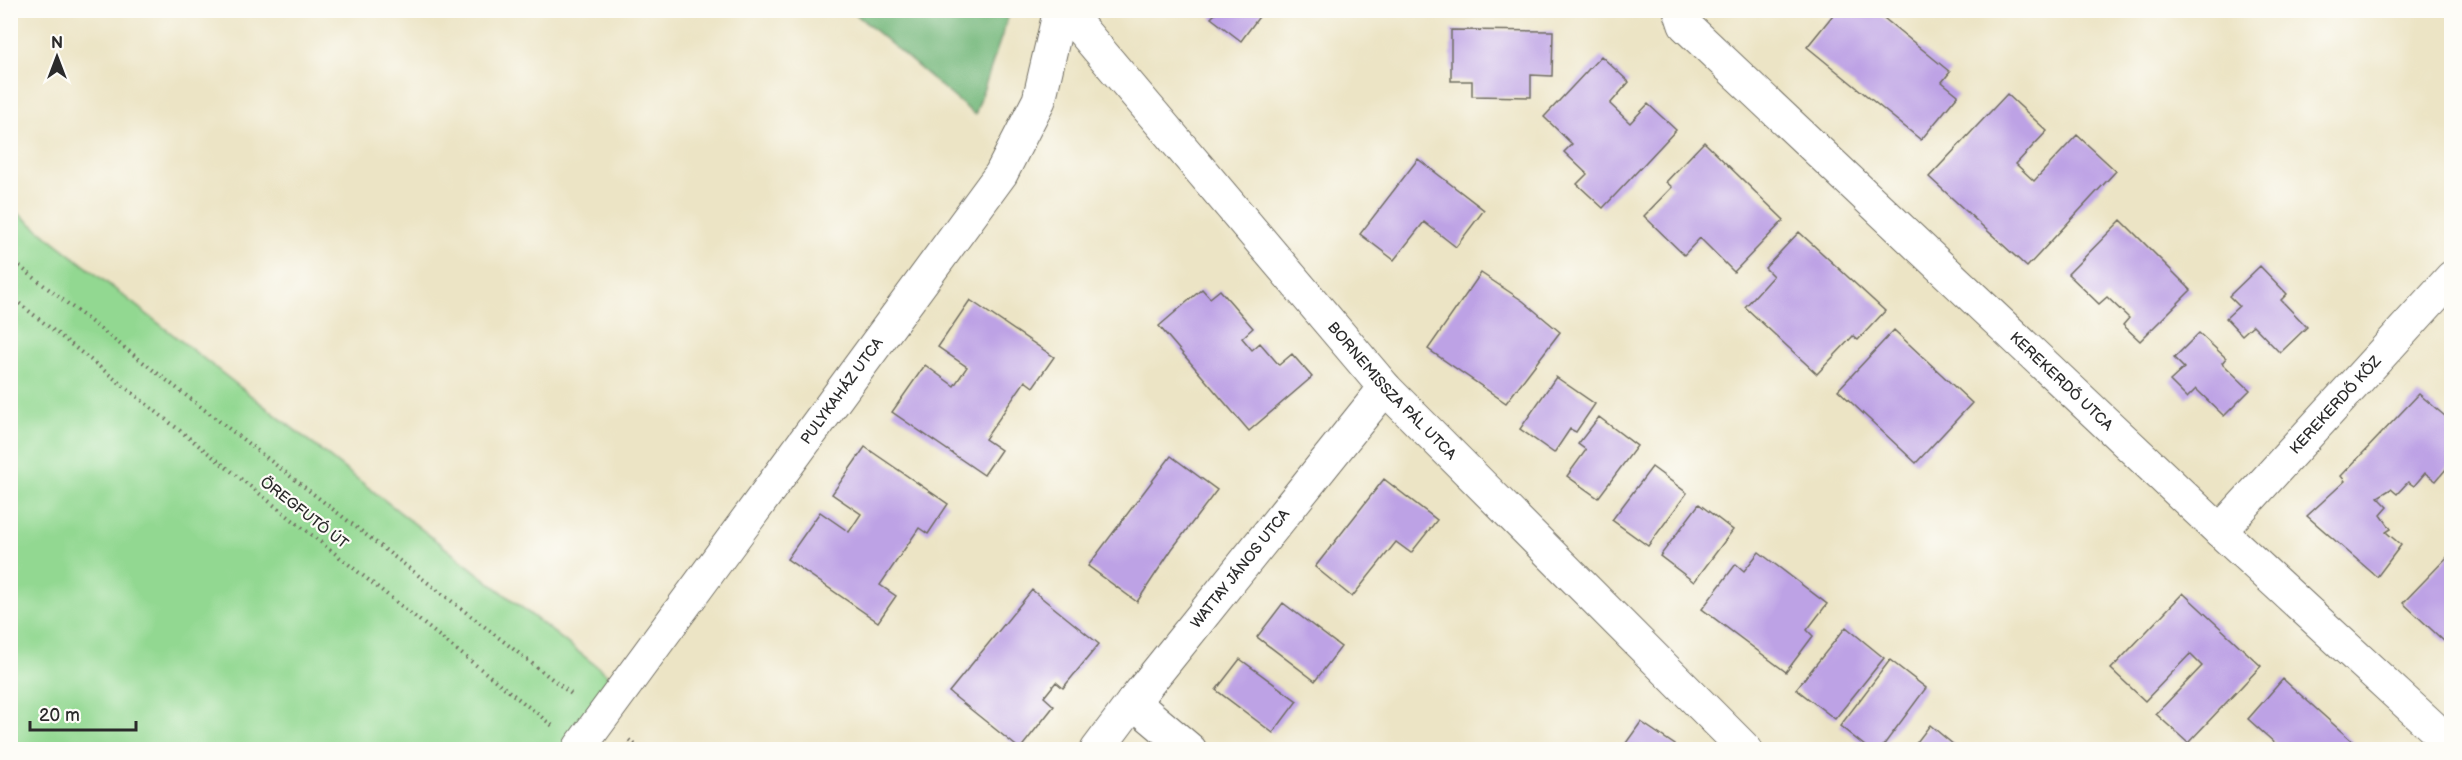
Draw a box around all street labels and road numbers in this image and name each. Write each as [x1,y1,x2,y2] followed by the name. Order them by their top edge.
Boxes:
[1324,318,1461,464] street label: BORNEMISSZA PÁL UTCA
[2006,328,2118,435] street label: KEREKERDŐ UTCA
[796,333,888,448] street label: PULYKAHÁZ UTCA
[2286,351,2386,458] street label: KEREKERDŐ KÖZ
[256,473,352,553] street label: ÖREGFUTÓ ÚT
[1186,504,1294,632] street label: WATTAY JÁNOS UTCA

